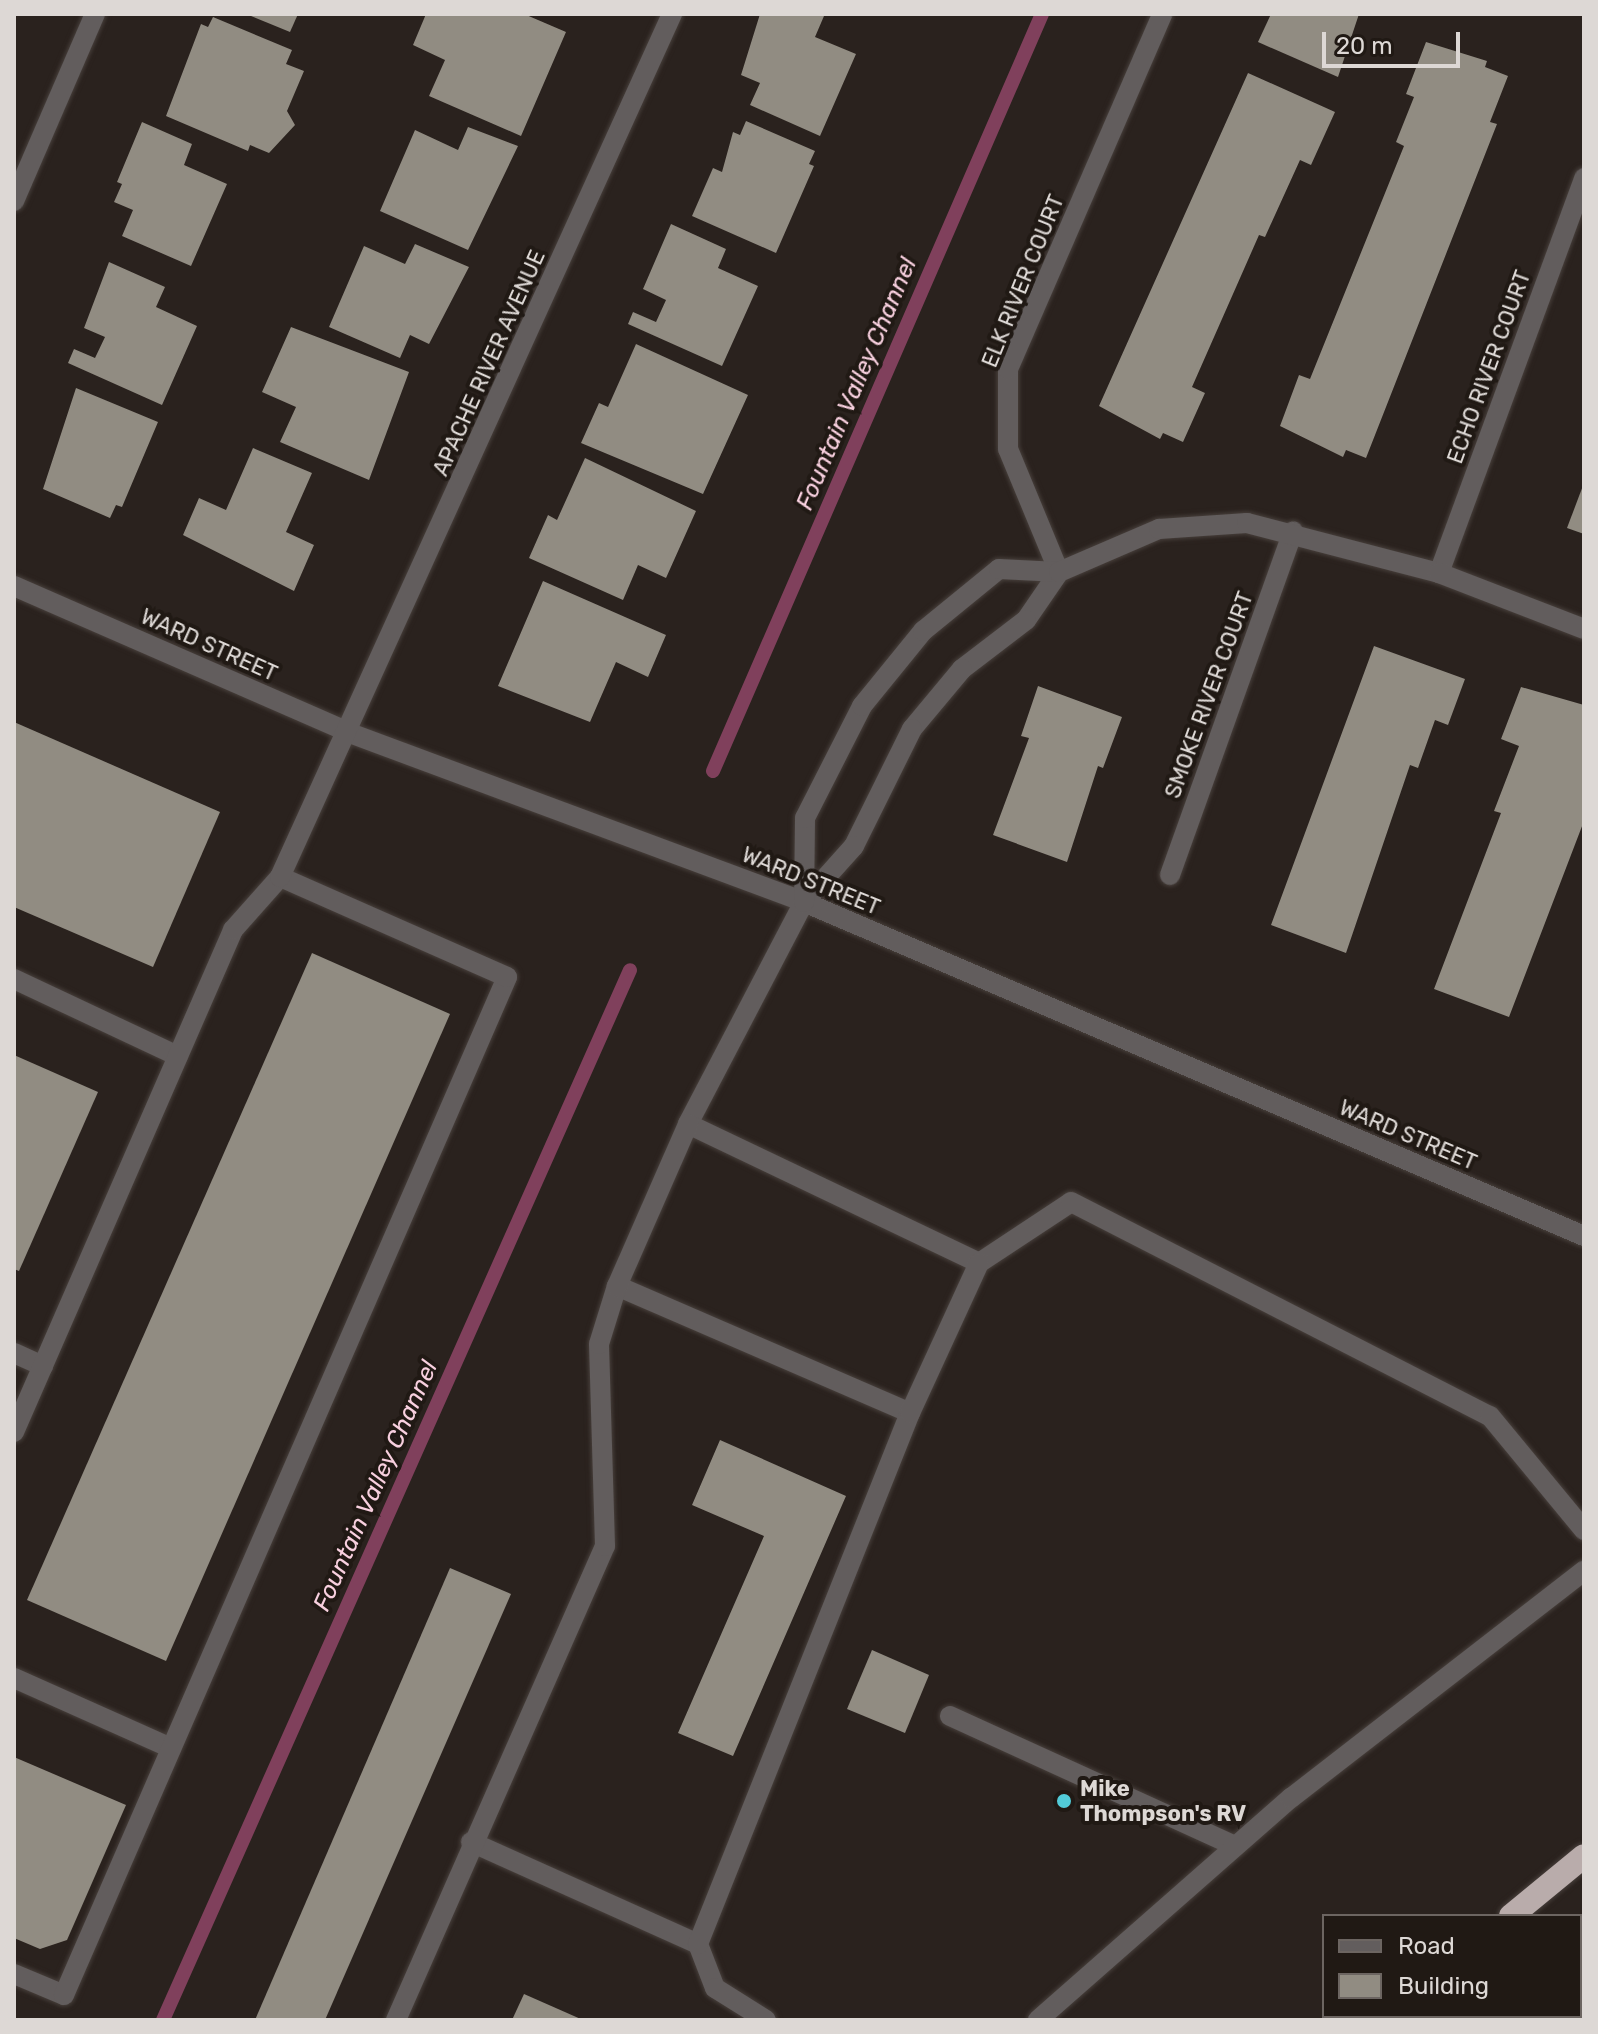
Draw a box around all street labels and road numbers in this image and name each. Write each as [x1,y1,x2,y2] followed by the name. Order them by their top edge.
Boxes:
[976,191,1070,371] street label: ELK RIVER COURT
[427,246,551,480] street label: APACHE RIVER AVENUE
[1442,267,1536,467] street label: ECHO RIVER COURT
[1159,588,1259,802] street label: SMOKE RIVER COURT
[137,603,281,687] street label: WARD STREET
[738,841,884,921] street label: WARD STREET
[1335,1094,1481,1176] street label: WARD STREET

